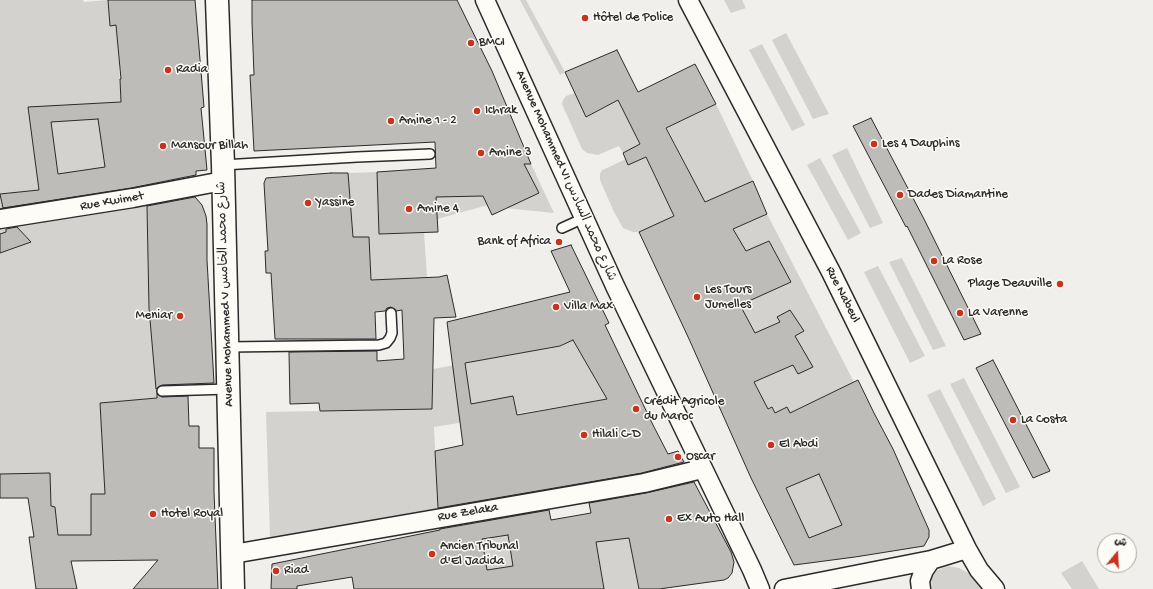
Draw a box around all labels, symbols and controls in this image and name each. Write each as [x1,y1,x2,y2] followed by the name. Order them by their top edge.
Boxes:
[593,10,673,26] place label: Hôtel de Police
[580,13,590,23] marker: Hôtel de Police
[479,35,505,51] place label: BMCI
[466,38,476,48] marker: BMCI
[176,62,208,78] place label: Radia
[163,65,173,75] marker: Radia
[511,68,619,284] street label: Avenue Mohammed VI شارع محمد السادس
[485,103,517,119] place label: Ichrak
[472,106,482,116] marker: Ichrak
[399,113,457,129] place label: Amine 1 - 2
[386,116,396,126] marker: Amine 1 - 2
[882,136,960,152] place label: Les 4 Dauphins
[171,138,248,154] place label: Mansour Billah
[869,139,879,149] marker: Les 4 Dauphins
[158,141,168,151] marker: Mansour Billah
[489,145,531,161] place label: Amine 3
[476,148,486,158] marker: Amine 3
[214,181,238,407] street label: Avenue Mohammed V شارع محمد الخامس
[908,187,1008,203] place label: Dades Diamantine
[79,189,145,215] street label: Rue Kwimet
[895,190,905,200] marker: Dades Diamantine
[316,195,355,211] place label: Yassine
[303,198,313,208] marker: Yassine
[417,201,459,217] place label: Amine 4
[404,204,414,214] marker: Amine 4
[478,234,551,250] place label: Bank of Africa
[554,237,564,247] marker: Bank of Africa
[942,253,982,269] place label: La Rose
[929,256,939,266] marker: La Rose
[821,264,863,326] street label: Rue Nabeul
[968,276,1052,292] place label: Plage Deauville
[1055,279,1065,289] marker: Plage Deauville
[705,282,752,313] place label: Les Tours Jumelles
[692,292,702,302] marker: Les Tours Jumelles
[564,299,613,315] place label: Villa Max
[551,302,561,312] marker: Villa Max
[968,305,1028,321] place label: La Varenne
[135,308,172,324] place label: Meniar
[955,308,965,318] marker: La Varenne
[175,311,185,321] marker: Meniar
[644,394,724,425] place label: Crédit Agricole du Maroc
[631,404,641,414] marker: Crédit Agricole du Maroc
[1021,412,1067,428] place label: La Costa
[1008,415,1018,425] marker: La Costa
[592,427,641,443] place label: Hilali C-D
[579,430,589,440] marker: Hilali C-D
[779,437,818,453] place label: El Abdi
[766,440,776,450] marker: El Abdi
[686,449,715,465] place label: Oscar
[673,452,683,462] marker: Oscar
[437,500,499,526] street label: Rue Zelaka
[161,506,223,522] place label: Hotel Royal
[148,509,158,519] marker: Hotel Royal
[677,511,744,527] place label: Ex Auto Hall
[664,514,674,524] marker: Ex Auto Hall
[1097,533,1137,573] north arrow
[1113,535,1128,550] text: ش
[440,539,519,570] place label: Ancien Tribunal d'El Jadida
[427,549,437,559] marker: Ancien Tribunal d'El Jadida
[284,563,308,579] place label: Riad
[271,566,281,576] marker: Riad

